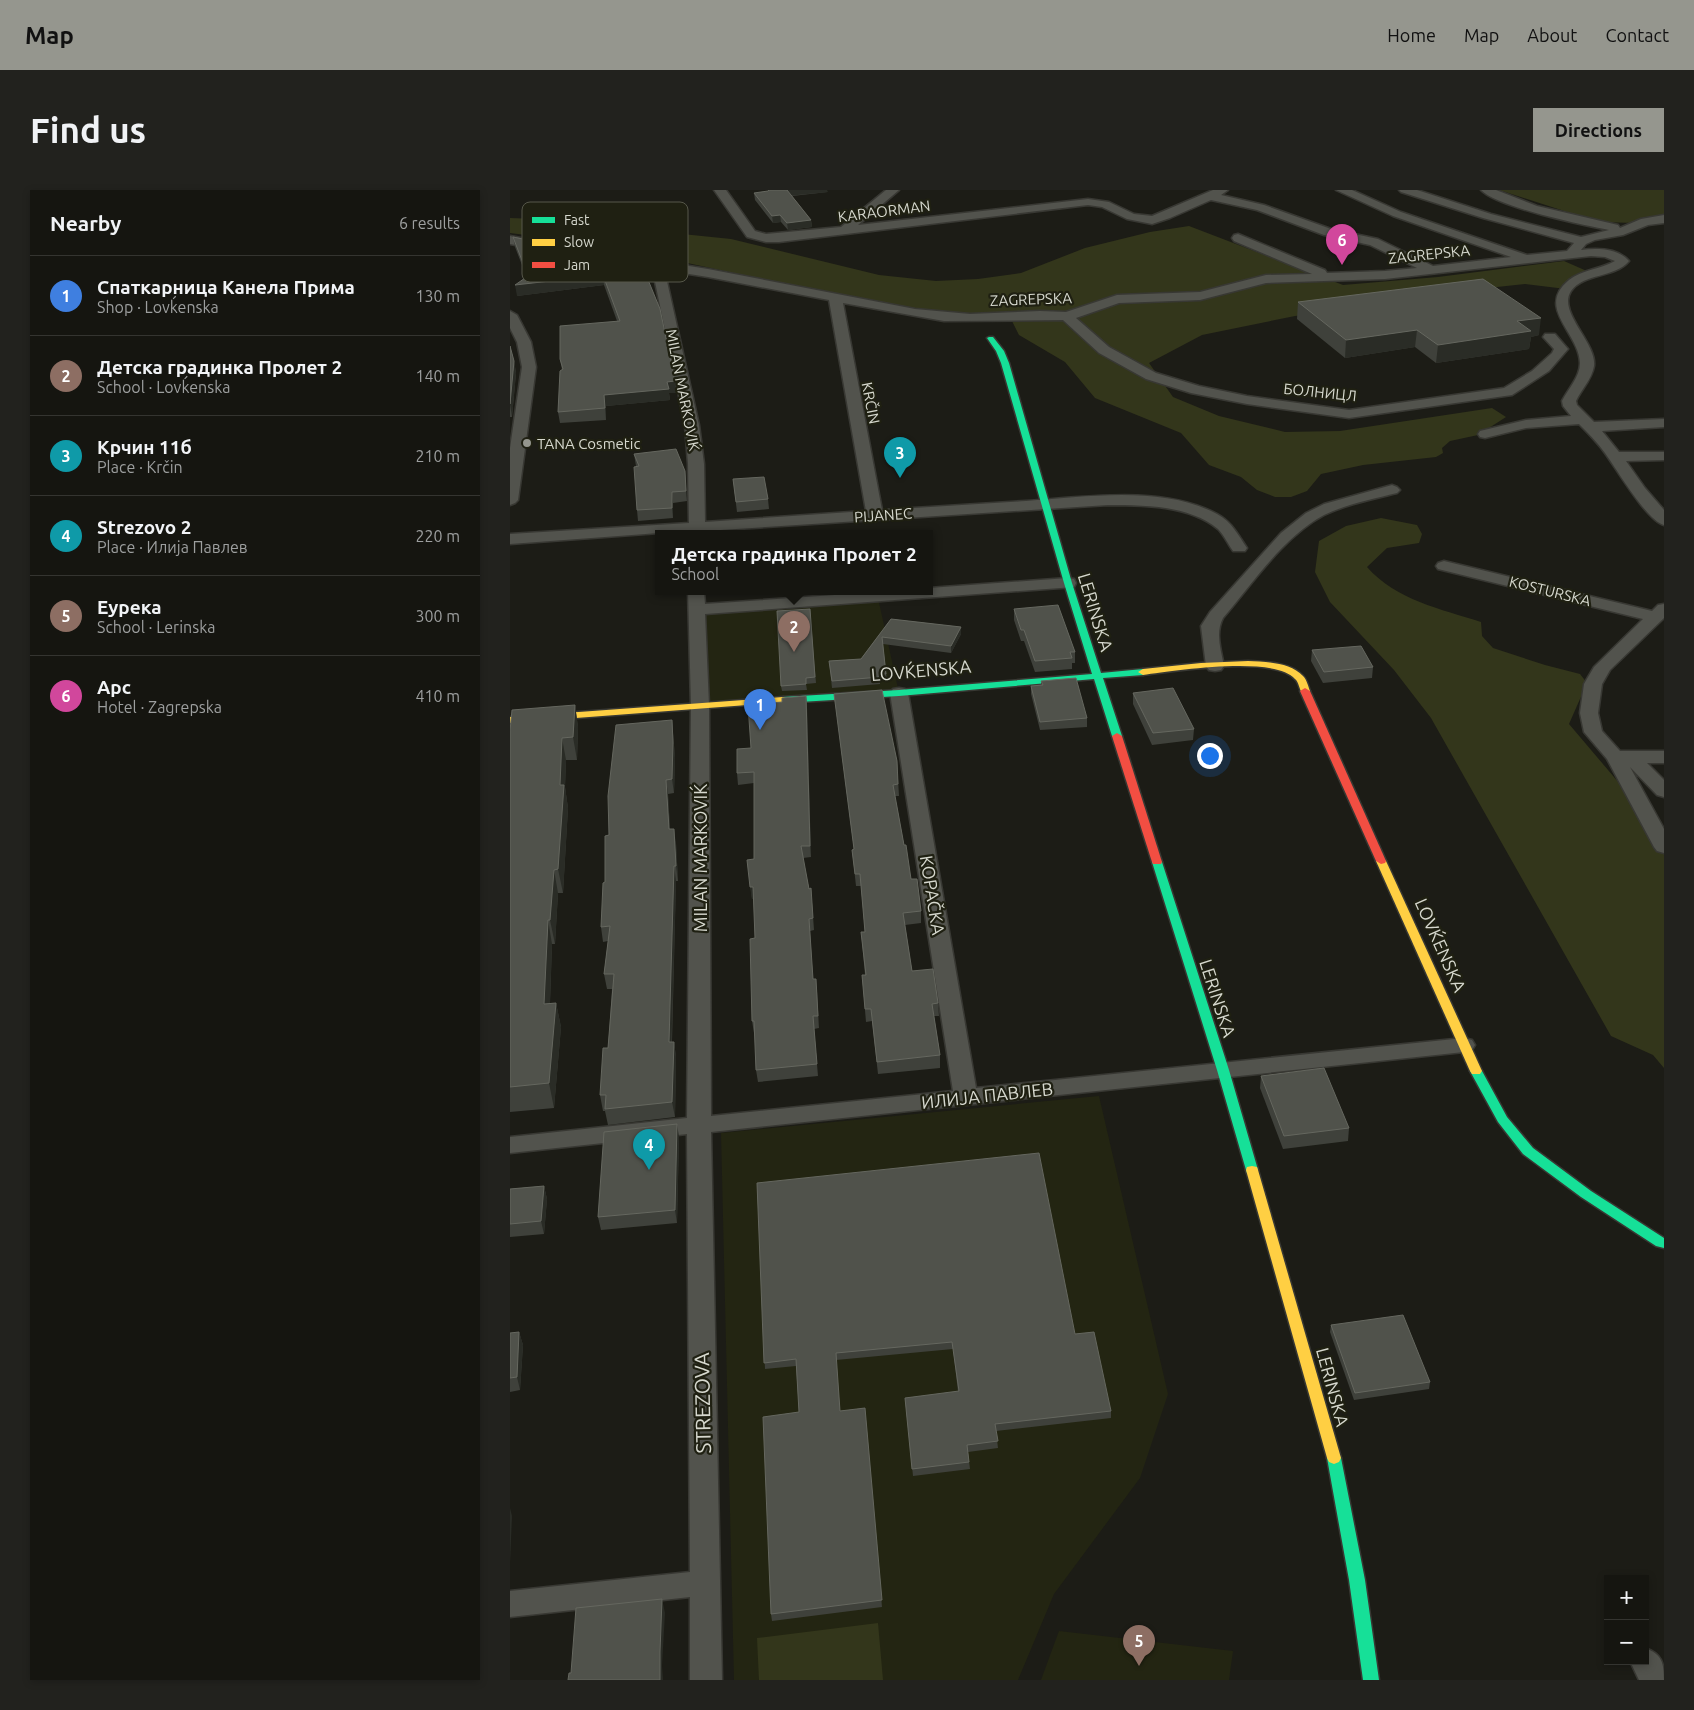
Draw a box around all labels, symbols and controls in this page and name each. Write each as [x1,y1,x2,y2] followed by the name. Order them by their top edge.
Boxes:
[25,22,74,49] text: Map
[1387,25,1436,45] text: Home
[1464,25,1499,45] text: Map
[1527,25,1577,45] text: About
[1605,25,1669,45] text: Contact
[1533,108,1664,152] button: Directions
[30,110,146,150] text: Find us
[837,197,931,225] street label: KARAORMAN
[522,202,688,282] legend
[50,211,121,235] text: Nearby
[564,212,590,228] text: Fast
[399,214,460,232] text: 6 results
[1326,224,1358,265] pin: 6
[564,234,594,250] text: Slow
[1387,241,1471,267] street label: ZAGREPSKA
[564,257,590,273] text: Jam
[97,276,355,298] text: Спаткарница Канела Прима
[61,287,71,305] text: 1
[415,287,460,305] text: 130 m
[990,289,1073,309] street label: ZAGREPSKA
[97,298,219,316] text: Shop · Lovḱenska
[663,328,703,452] street label: MILAN MARKOVIḰ
[97,356,342,378] text: Детска градинка Пролет 2
[61,367,71,385] text: 2
[415,367,460,385] text: 140 m
[97,378,230,396] text: School · Lovḱenska
[1283,380,1357,404] street label: БОЛНИЦЛ
[859,381,883,425] street label: KRČIN
[537,435,640,452] place label: TANA Cosmetic
[97,436,192,458] text: Крчин 11б
[521,437,533,449] marker: TANA Cosmetic
[884,437,916,478] pin: 3
[61,447,71,465] text: 3
[415,447,460,465] text: 210 m
[97,458,183,476] text: Place · Krčin
[853,504,913,526] street label: PIJANEC
[97,516,191,538] text: Strezovo 2
[61,527,71,545] text: 4
[415,527,460,545] text: 220 m
[655,530,933,595] popup
[97,538,248,556] text: Place · Илија Павлев
[671,543,917,565] text: Детска градинка Пролет 2
[671,565,719,583] text: School
[1075,571,1117,654] street label: LERINSKA
[1507,573,1593,609] street label: KOSTURSKA
[97,596,162,618] text: Еурека
[61,607,71,625] text: 5
[415,607,460,625] text: 300 m
[778,611,810,652] pin: 2
[97,618,215,636] text: School · Lerinska
[870,655,972,684] street label: LOVḰENSKA
[97,676,131,698] text: Арс
[61,687,71,705] text: 6
[415,687,460,705] text: 410 m
[744,689,776,730] pin: 1
[97,698,222,716] text: Hotel · Zagrepska
[1197,743,1223,769] your location
[689,784,710,932] street label: MILAN MARKOVIḰ
[917,854,950,936] street label: KOPAČKA
[1411,895,1471,995] street label: LOVḰENSKA
[1196,957,1240,1040] street label: LERINSKA
[920,1078,1054,1112] street label: ИЛИЈА ПАВЛЕВ
[633,1129,665,1170] pin: 4
[1313,1345,1353,1429] street label: LERINSKA
[689,1352,715,1454] street label: STREZOVA
[1604,1575,1649,1665] map controls
[1604,1575,1649,1620] button: +
[1604,1620,1649,1665] button: −
[1123,1625,1155,1666] pin: 5

